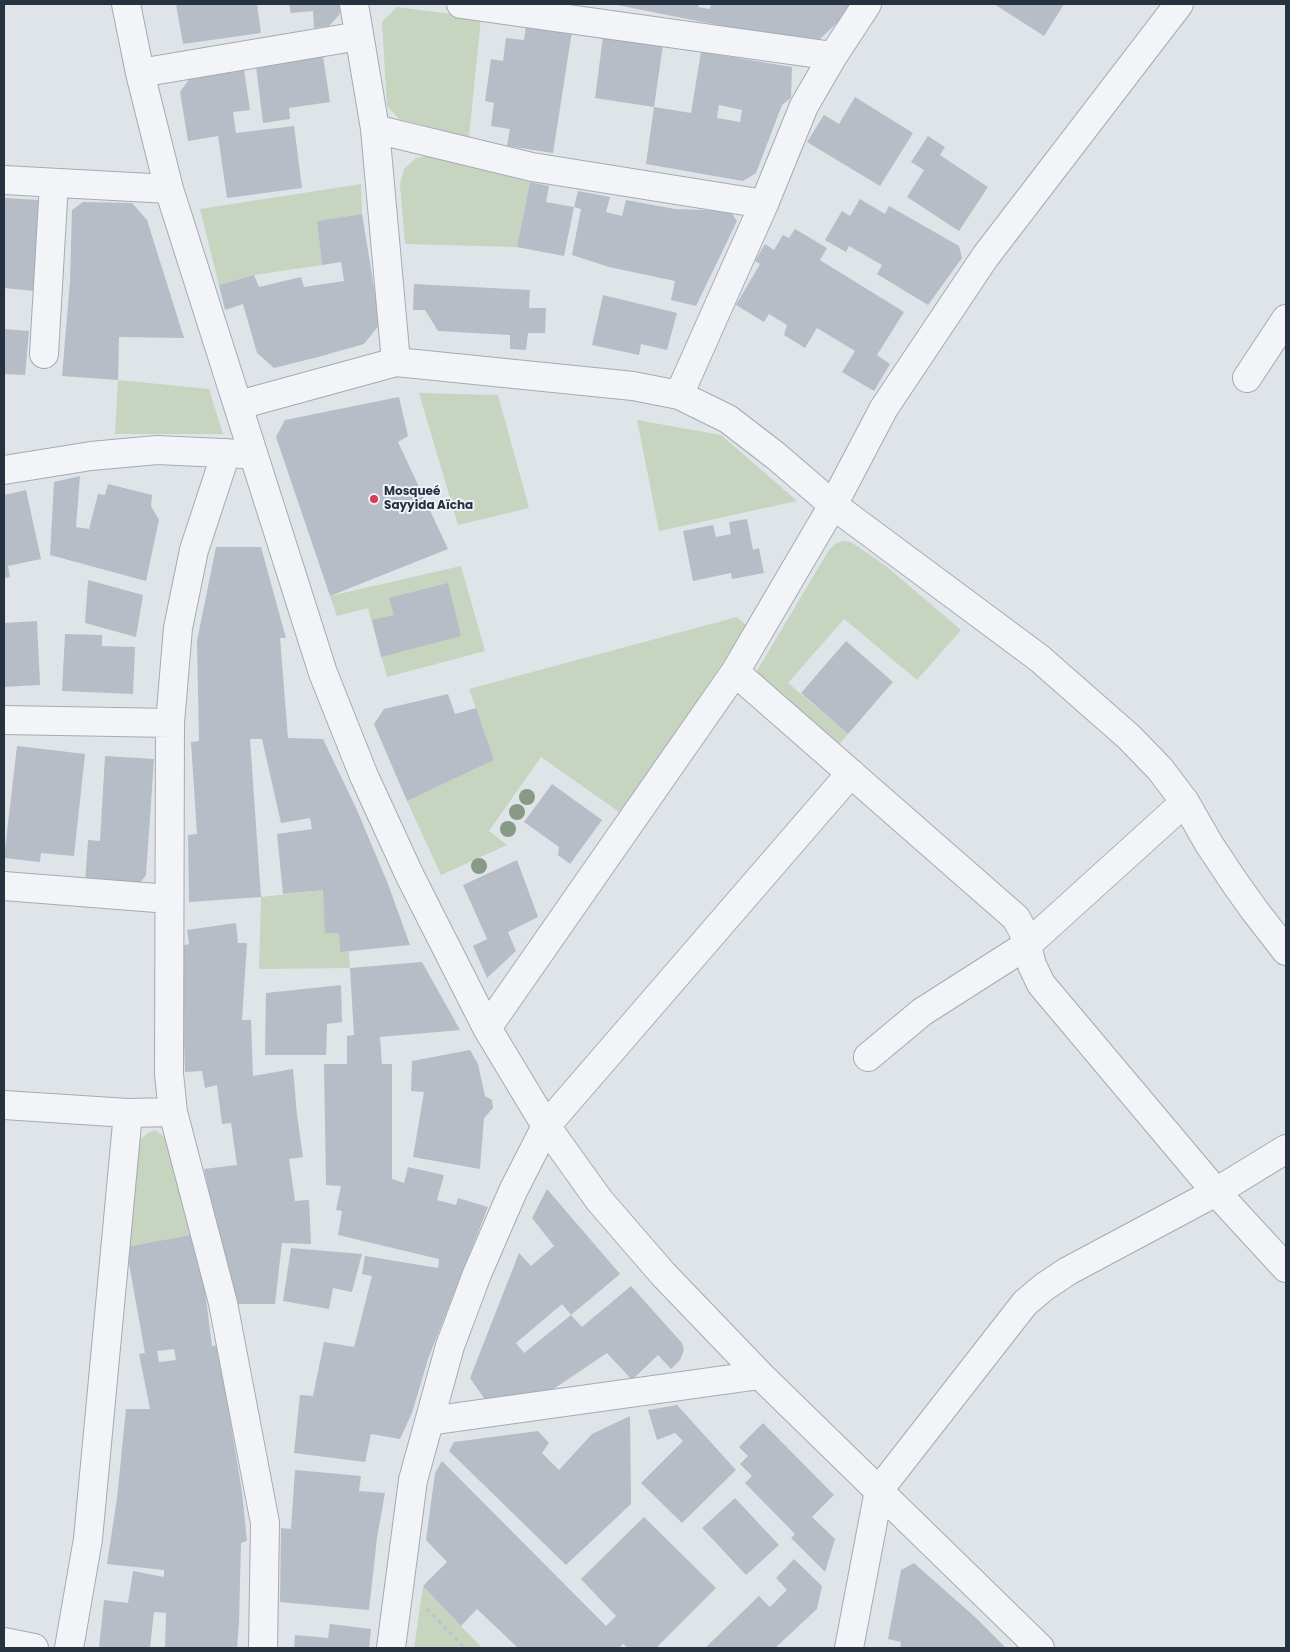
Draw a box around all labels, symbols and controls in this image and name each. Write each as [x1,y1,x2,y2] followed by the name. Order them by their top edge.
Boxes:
[384,485,473,513] place label: Mosqueé Sayyida Aïcha
[368,493,380,505] marker: Mosqueé Sayyida Aïcha

